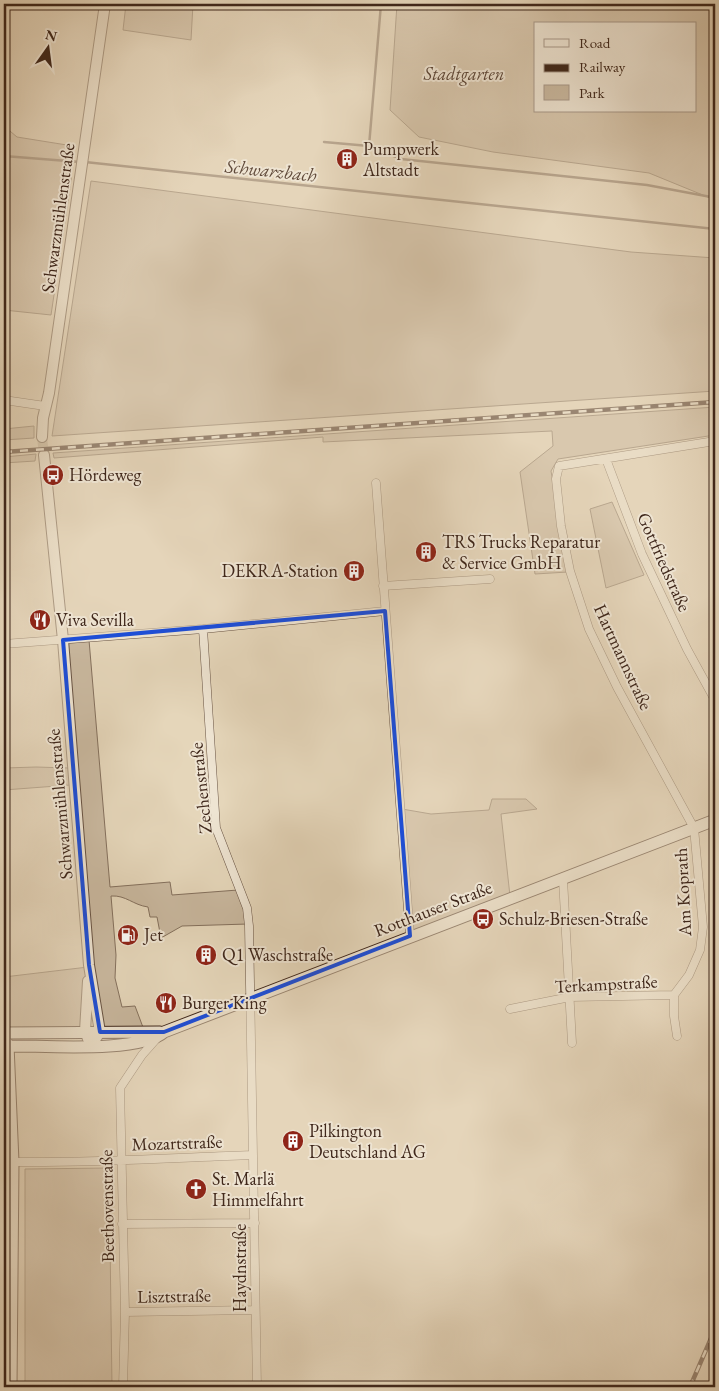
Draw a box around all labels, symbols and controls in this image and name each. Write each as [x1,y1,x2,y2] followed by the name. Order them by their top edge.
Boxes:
[22,22,72,72] north arrow
[534,22,696,112] legend
[43,25,59,46] text: N
[579,33,611,52] text: Road
[579,57,626,76] text: Railway
[423,62,504,86] park label: Stadtgarten
[579,83,606,102] text: Park
[362,137,439,181] place label: Pumpwerk Altstadt
[36,142,79,294] street label: Schwarzmühlenstraße
[335,147,359,171] building icon: Pumpwerk Altstadt
[223,153,318,188] water label: Schwarzbach
[41,463,65,487] bus stop icon: Hördeweg
[69,463,142,486] place label: Hördeweg
[632,509,697,615] street label: Gottfriedstraße
[442,530,600,574] place label: TRS Trucks Reparatur & Service GmbH
[414,540,438,564] building icon: TRS Trucks Reparatur & Service GmbH
[221,559,338,582] place label: DEKRA-Station
[342,559,366,583] building icon: DEKRA-Station
[589,600,658,713] street label: Hartmannstraße
[28,608,52,632] restaurant icon: Viva Sevilla
[56,608,135,631] place label: Viva Sevilla
[41,728,78,880] street label: Schwarzmühlenstraße
[184,741,217,835] street label: Zechenstraße
[669,847,696,938] street label: Am Koprath
[370,875,495,942] street label: Rotthauser Straße
[471,907,495,931] bus stop icon: Schulz-Briesen-Straße
[499,907,648,930] place label: Schulz-Briesen-Straße
[116,923,140,947] fuel station icon: Jet
[142,923,163,946] place label: Jet
[194,943,218,967] building icon: Q1 Waschstraße
[222,943,333,966] place label: Q1 Waschstraße
[554,969,658,998] street label: Terkampstraße
[154,991,178,1015] restaurant icon: Burger King
[182,991,267,1014] place label: Burger King
[309,1119,426,1163] place label: Pilkington Deutschland AG
[131,1129,223,1156] street label: Mozartstraße
[281,1129,305,1153] building icon: Pilkington Deutschland AG
[94,1149,119,1263] street label: Beethovenstraße
[212,1167,304,1211] place label: St. Marlä Himmelfahrt
[184,1177,208,1201] church icon: St. Marlä Himmelfahrt
[228,1224,251,1312] street label: Haydnstraße
[137,1283,211,1308] street label: Lisztstraße

